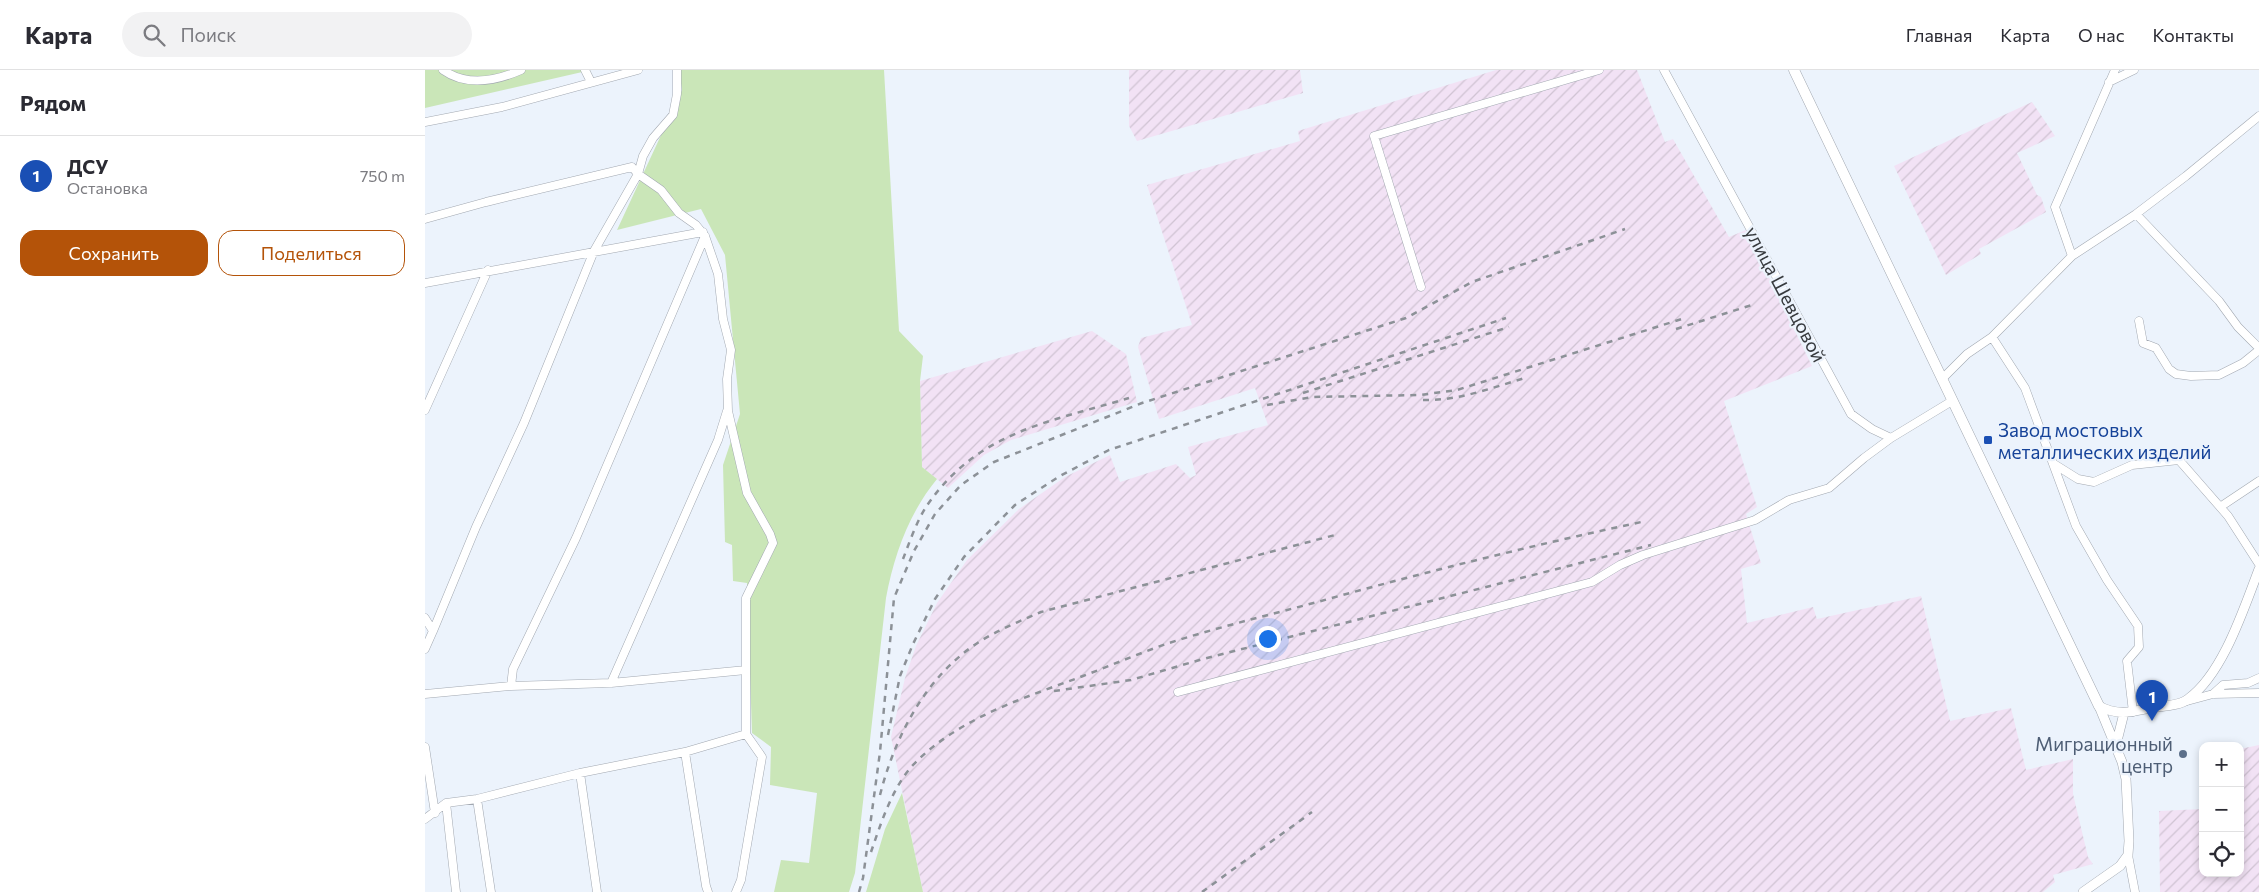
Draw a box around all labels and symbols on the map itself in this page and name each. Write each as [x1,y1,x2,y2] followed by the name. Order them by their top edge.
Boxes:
[1741,222,1831,366] street label: улица Шевцовой
[1998,418,2211,463] place label: Завод мостовых металлических изделий
[1982,434,1994,446] marker: Завод мостовых металлических изделий
[1255,626,1281,652] your location
[2136,680,2168,721] pin: 1
[2035,732,2173,777] place label: Миграционный центр
[2177,748,2189,760] marker: Миграционный центр

